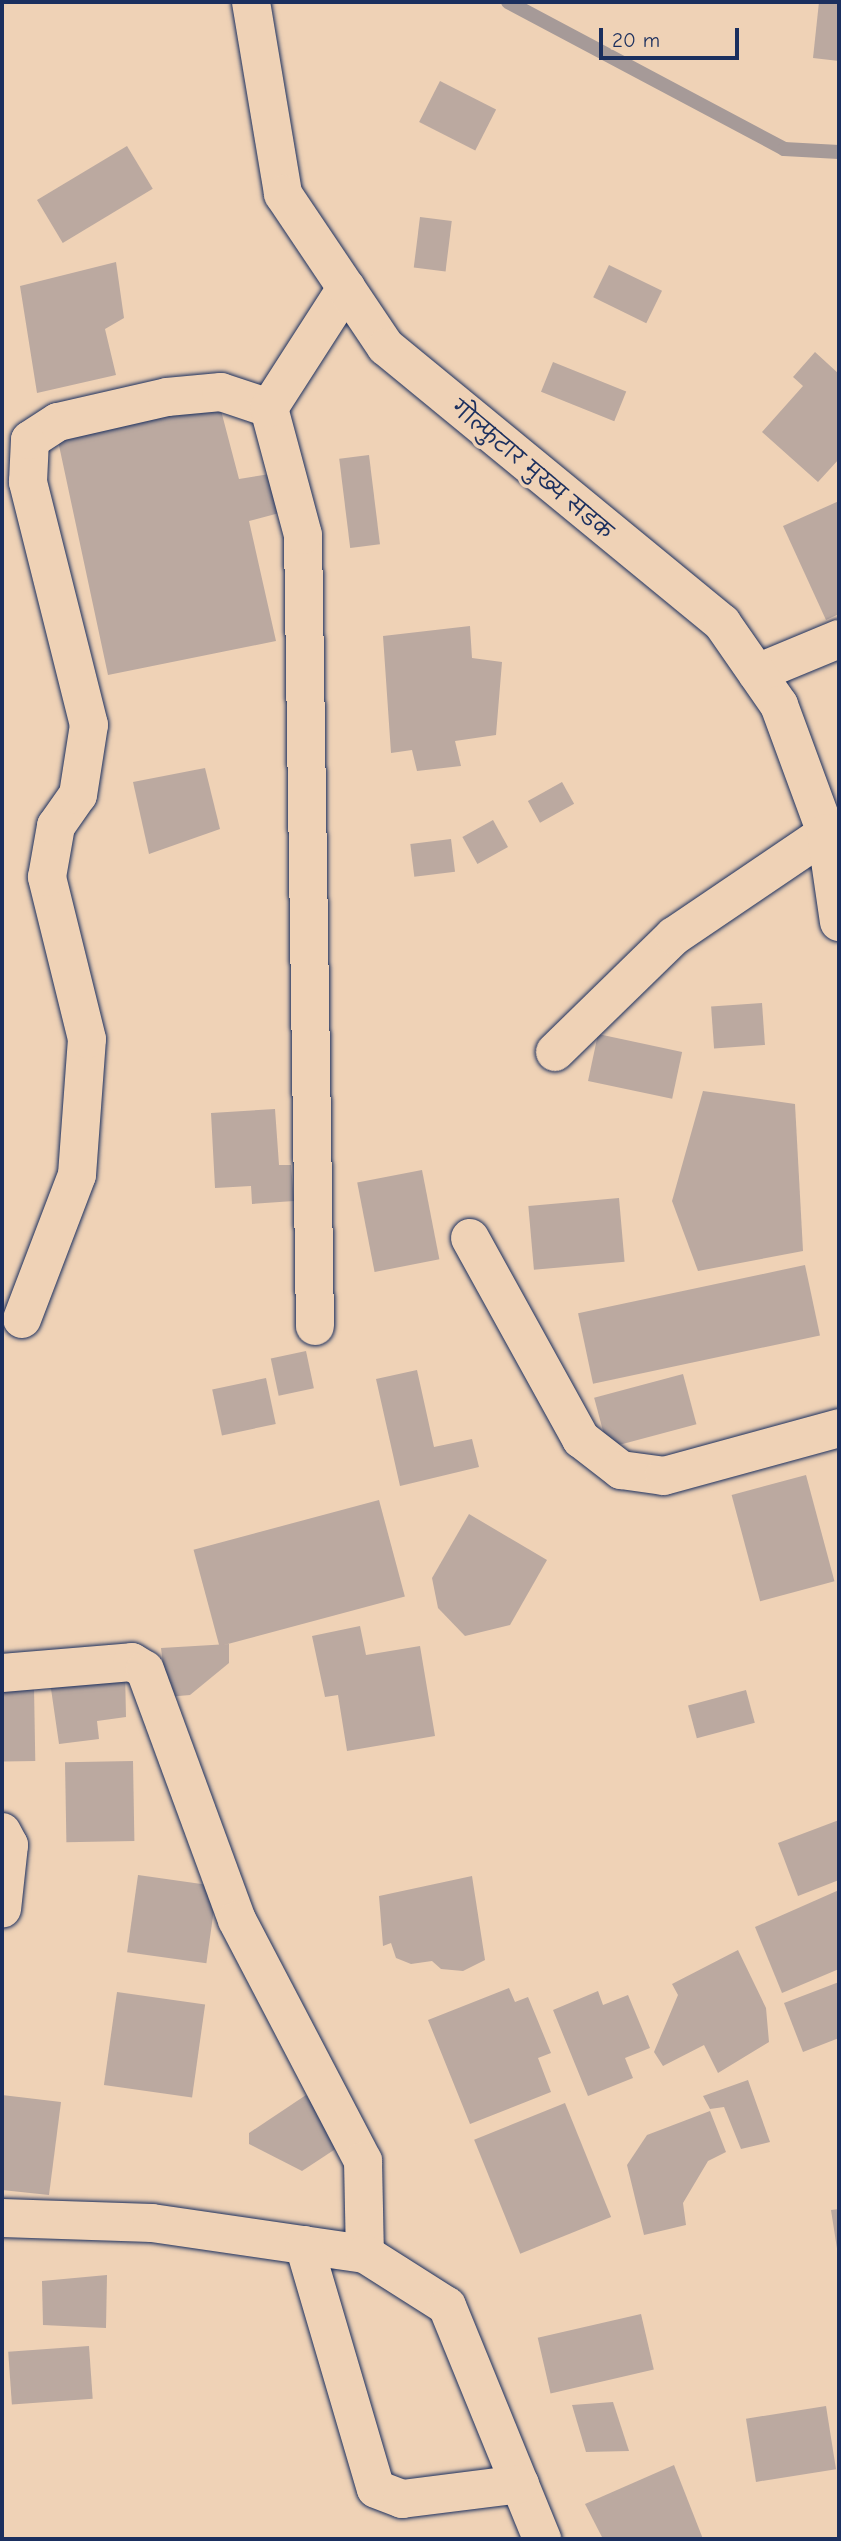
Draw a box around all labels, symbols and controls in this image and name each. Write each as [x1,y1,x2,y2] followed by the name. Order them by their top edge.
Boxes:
[603,14,743,58] scale bar
[612,28,660,52] text: 20 m
[446,395,618,545] street label: गोल्फुटार मुख्य सडक

